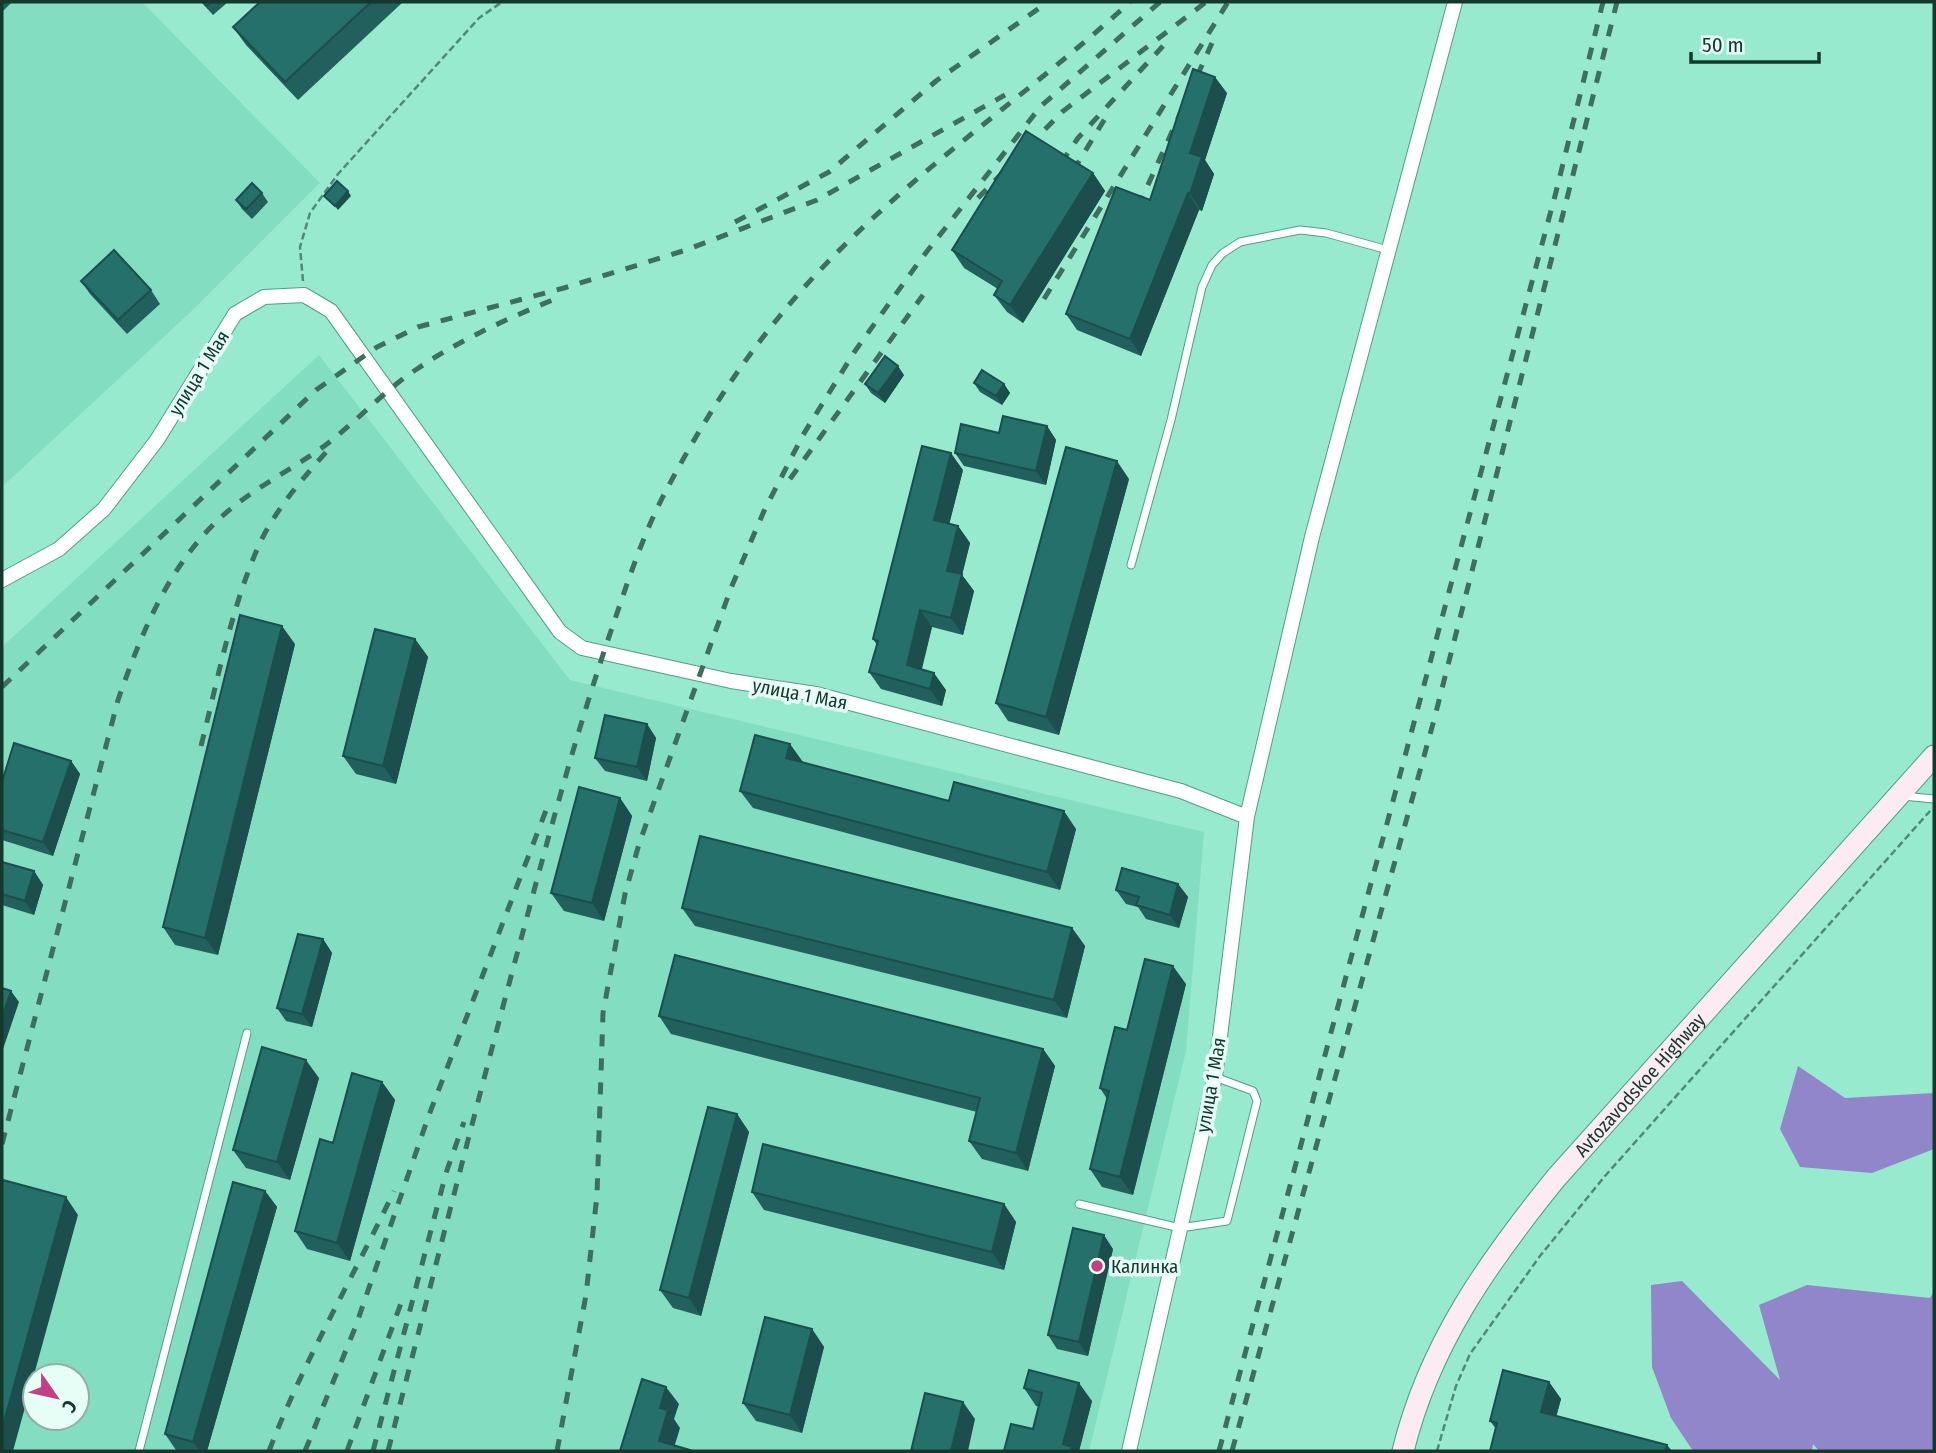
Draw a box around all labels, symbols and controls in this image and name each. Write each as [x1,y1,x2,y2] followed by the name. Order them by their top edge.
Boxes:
[1691,21,1819,65] scale bar
[1702,32,1744,58] text: 50 m
[164,326,234,420] street label: улица 1 Мая
[751,674,849,714] street label: улица 1 Мая
[1569,1008,1710,1161] street label: Avtozavodskoe Highway
[1191,1036,1231,1134] street label: улица 1 Мая
[1111,1255,1178,1278] place label: Калинка
[1089,1258,1105,1274] marker: Калинка
[21,1362,91,1432] north arrow
[57,1396,82,1417] text: С

